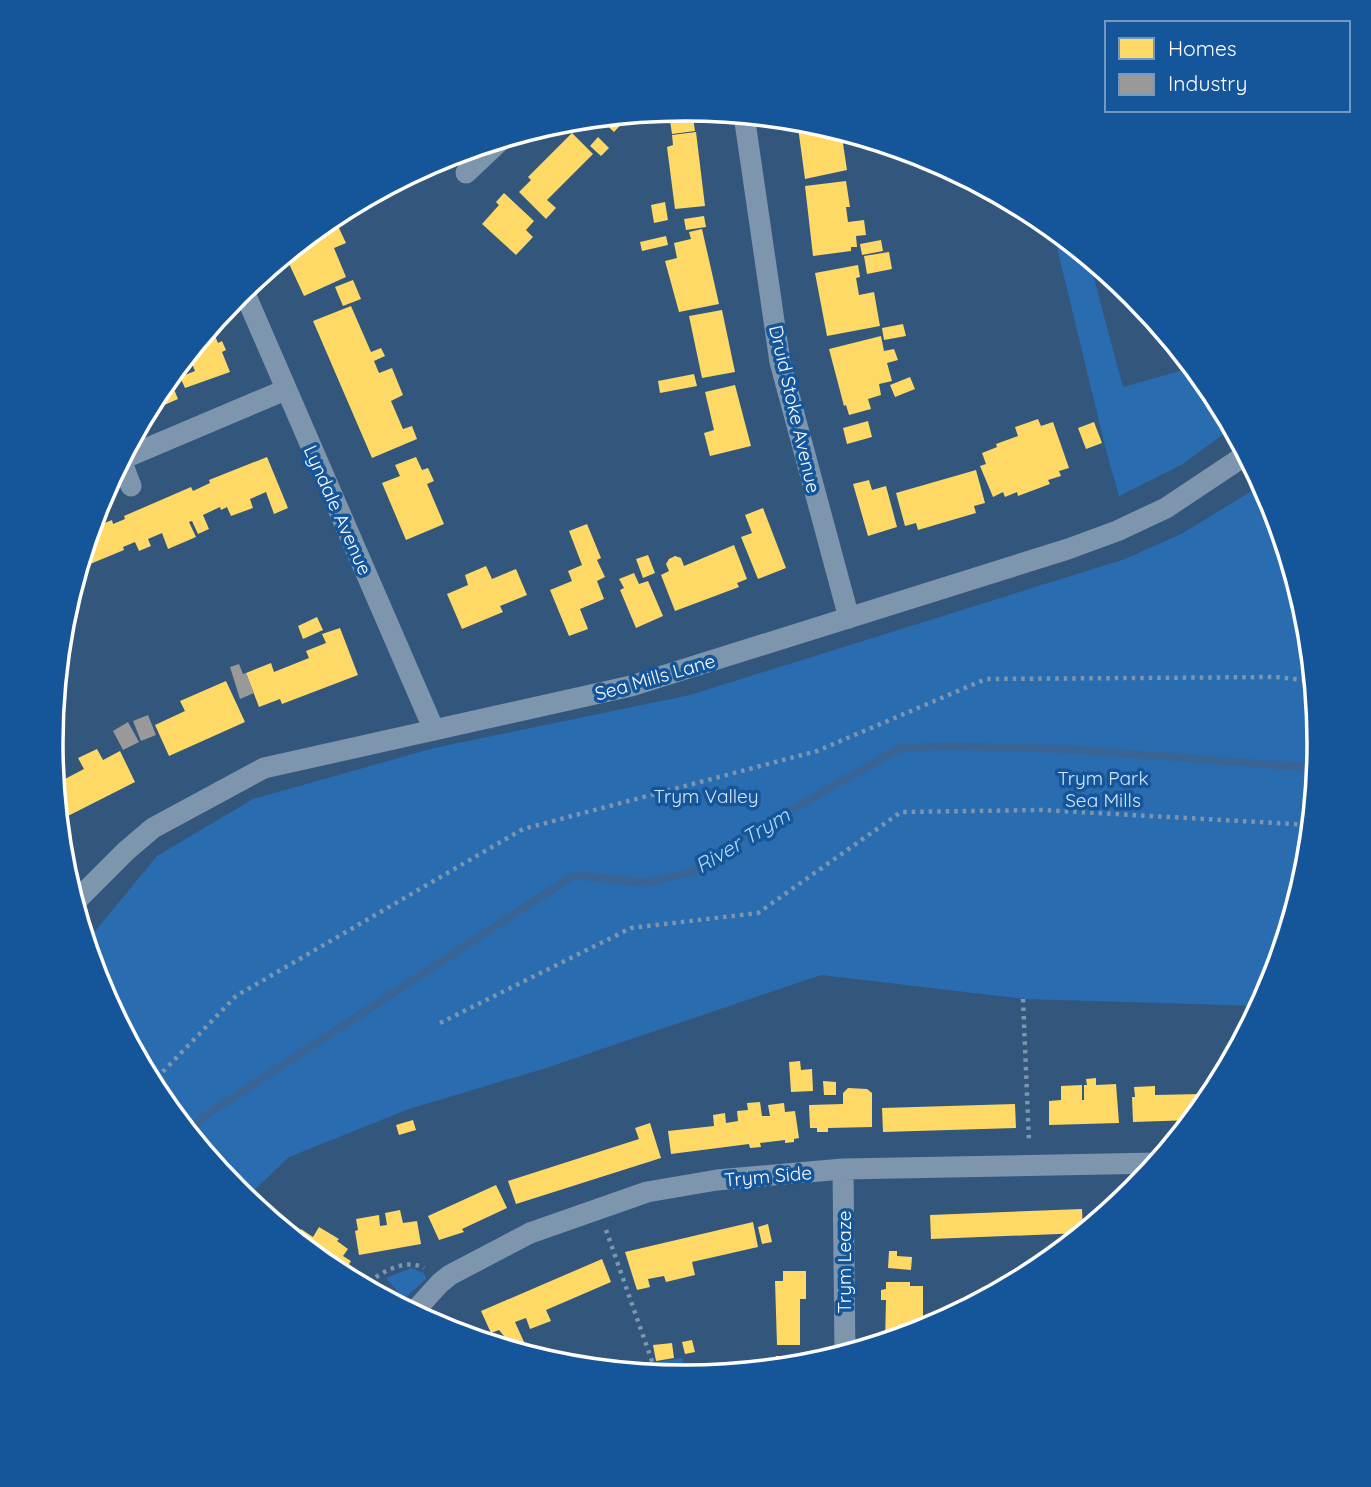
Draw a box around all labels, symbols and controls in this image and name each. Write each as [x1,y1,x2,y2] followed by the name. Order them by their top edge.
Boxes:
[1105,21,1350,112] legend
[1168,35,1237,61] text: Homes
[1168,70,1247,96] text: Industry
[764,323,826,495] street label: Druid Stoke Avenue
[299,441,377,579] street label: Lyndale Avenue
[592,648,718,706] street label: Sea Mills Lane
[1057,766,1149,812] park label: Trym Park Sea Mills
[654,784,758,808] park label: Trym Valley
[690,801,795,878] water label: River Trym
[723,1160,813,1192] street label: Trym Side
[832,1210,856,1314] street label: Trym Leaze

